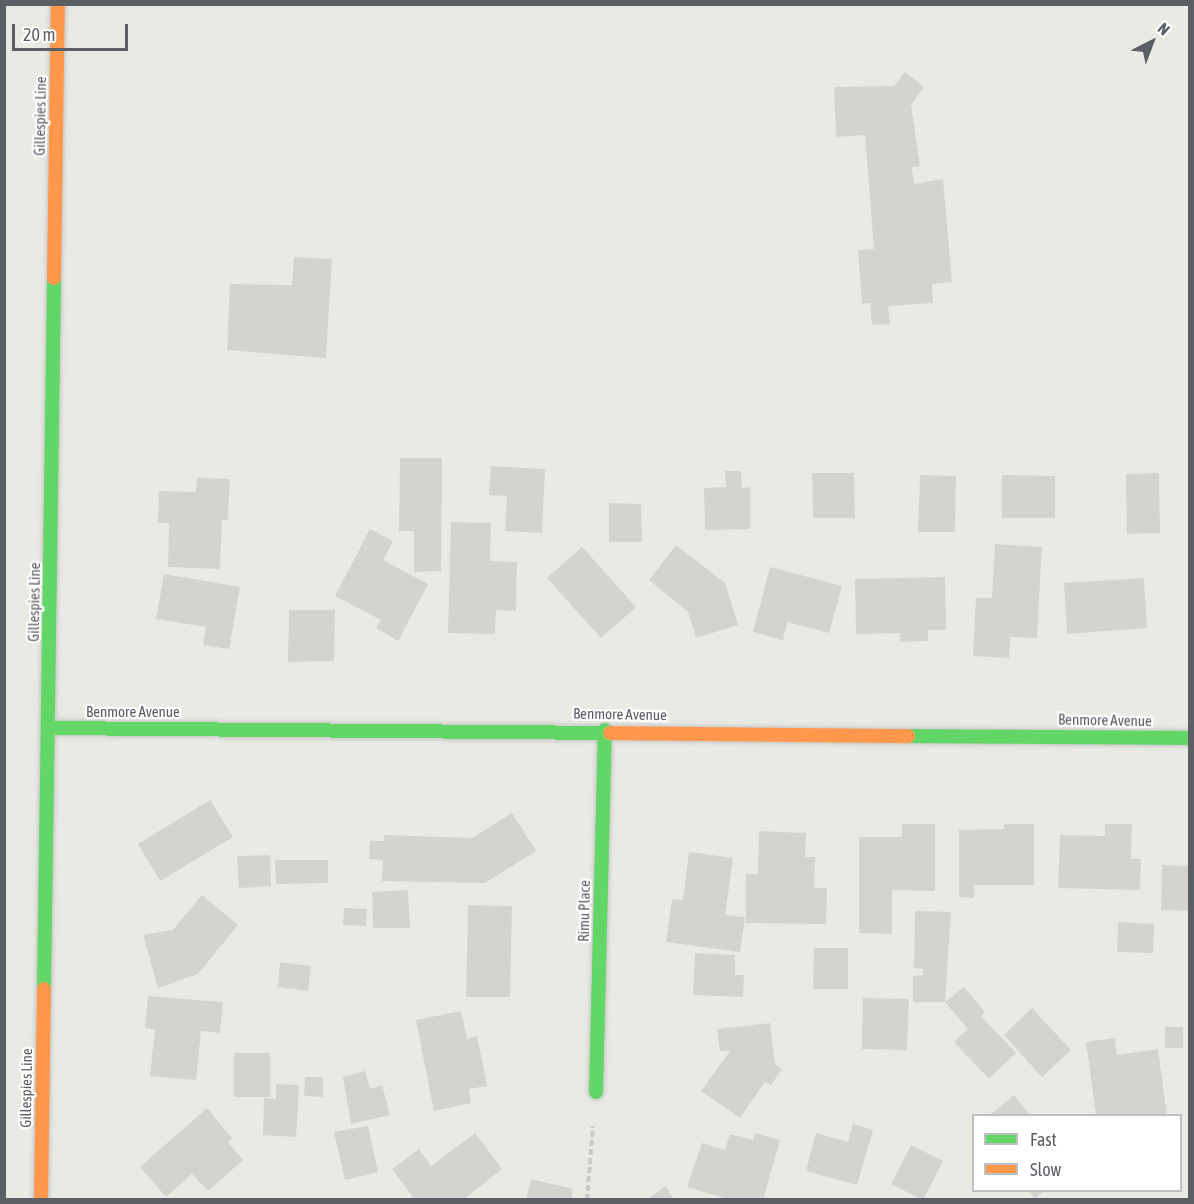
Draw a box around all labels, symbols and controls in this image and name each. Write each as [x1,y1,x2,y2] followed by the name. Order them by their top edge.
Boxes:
[15,12,130,50] scale bar
[1122,12,1182,72] north arrow
[1155,19,1174,38] text: N
[23,24,55,45] text: 20 m
[30,76,50,156] street label: Gillespies Line
[24,562,44,642] street label: Gillespies Line
[86,703,180,721] street label: Benmore Avenue
[573,704,667,724] street label: Benmore Avenue
[1058,710,1152,730] street label: Benmore Avenue
[574,880,594,942] street label: Rimu Place
[16,1048,36,1128] street label: Gillespies Line
[972,1114,1182,1192] legend
[1030,1129,1057,1150] text: Fast
[1030,1159,1061,1180] text: Slow

